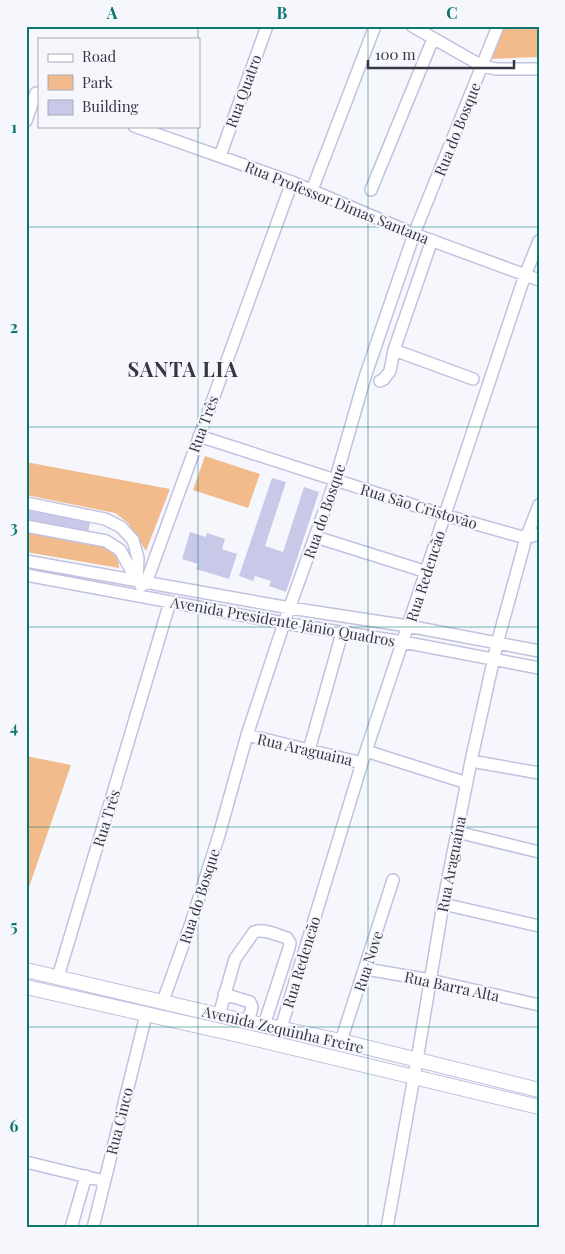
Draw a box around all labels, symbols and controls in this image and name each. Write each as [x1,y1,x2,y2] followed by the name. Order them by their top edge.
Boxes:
[106,2,118,23] text: A
[277,2,288,23] text: B
[446,2,458,23] text: C
[38,38,200,128] legend
[368,38,514,70] scale bar
[375,44,416,64] text: 100 m
[82,46,116,66] text: Road
[220,52,266,130] street label: Rua Quatro
[82,72,114,92] text: Park
[429,79,485,179] street label: Rua do Bosque
[82,96,139,116] text: Building
[11,116,17,137] text: 1
[242,156,433,248] street label: Rua Professor Dimas Santana
[10,316,18,337] text: 2
[127,355,239,382] district label: SANTA LIA
[183,393,223,455] street label: Rua Três
[298,461,350,561] street label: Rua do Bosque
[358,479,480,533] street label: Rua São Cristovão
[10,516,18,537] text: 3
[401,528,449,624] street label: Rua Redencão
[168,591,397,651] street label: Avenida Presidente Jânio Quadros
[10,716,18,737] text: 4
[255,728,355,770] street label: Rua Araguaina
[88,787,124,849] street label: Rua Três
[432,814,470,914] street label: Rua Araguaína
[174,846,224,946] street label: Rua do Bosque
[278,914,324,1010] street label: Rua Redencão
[10,915,18,936] text: 5
[349,928,387,994] street label: Rua Nove
[403,966,502,1006] street label: Rua Barra Alta
[199,1000,366,1057] street label: Avenida Zequinha Freire
[101,1085,137,1157] street label: Rua Cinco
[10,1115,19,1136] text: 6

